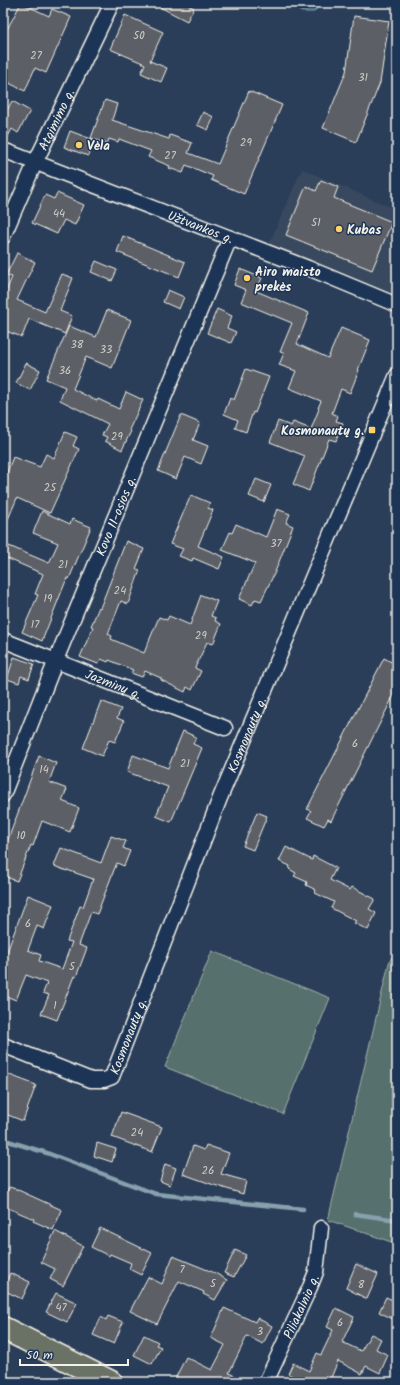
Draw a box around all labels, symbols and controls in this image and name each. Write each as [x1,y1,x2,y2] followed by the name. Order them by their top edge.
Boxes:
[133,27,145,45] house number: 50
[30,47,43,65] house number: 27
[358,69,368,87] house number: 31
[33,86,81,155] street label: Atgimimo g.
[240,134,253,152] house number: 29
[87,136,110,157] place label: Vėla
[74,140,84,150] marker: Vėla
[164,147,177,165] house number: 27
[53,205,65,223] house number: 44
[164,206,236,250] street label: Užtvankos g.
[311,214,321,232] house number: 51
[347,220,381,241] place label: Kubas
[334,224,344,234] marker: Kubas
[254,262,321,298] place label: Airo maisto prekės
[242,273,252,283] marker: Airo maisto prekės
[71,336,84,354] house number: 38
[100,341,112,359] house number: 33
[59,362,71,380] house number: 36
[281,421,364,442] place label: Kosmonautų g.
[367,425,377,435] marker: Kosmonautų g.
[111,428,124,446] house number: 29
[91,473,143,560] street label: Kovo 11-osios g.
[44,479,57,497] house number: 25
[270,535,283,553] house number: 37
[58,556,68,574] house number: 21
[114,582,126,600] house number: 24
[44,590,53,608] house number: 19
[31,616,40,634] house number: 17
[195,627,208,645] house number: 29
[82,665,144,706] street label: Jazminų g.
[223,694,273,776] street label: Kosmonautų g.
[352,735,358,753] house number: 6
[180,755,190,773] house number: 21
[39,761,49,779] house number: 14
[17,827,26,845] house number: 10
[25,915,31,933] house number: 6
[69,958,76,976] house number: 5
[105,995,154,1078] street label: Kosmonautų g.
[53,997,57,1015] house number: 1
[131,1124,143,1142] house number: 24
[202,1162,214,1180] house number: 26
[179,1261,185,1279] house number: 7
[278,1272,326,1343] street label: Piliakalnio g.
[210,1275,217,1293] house number: 5
[358,1276,365,1294] house number: 8
[55,1299,67,1317] house number: 47
[337,1314,343,1332] house number: 6
[257,1323,263,1341] house number: 3
[20,1341,128,1367] scale bar
[26,1346,53,1365] text: 50 m

